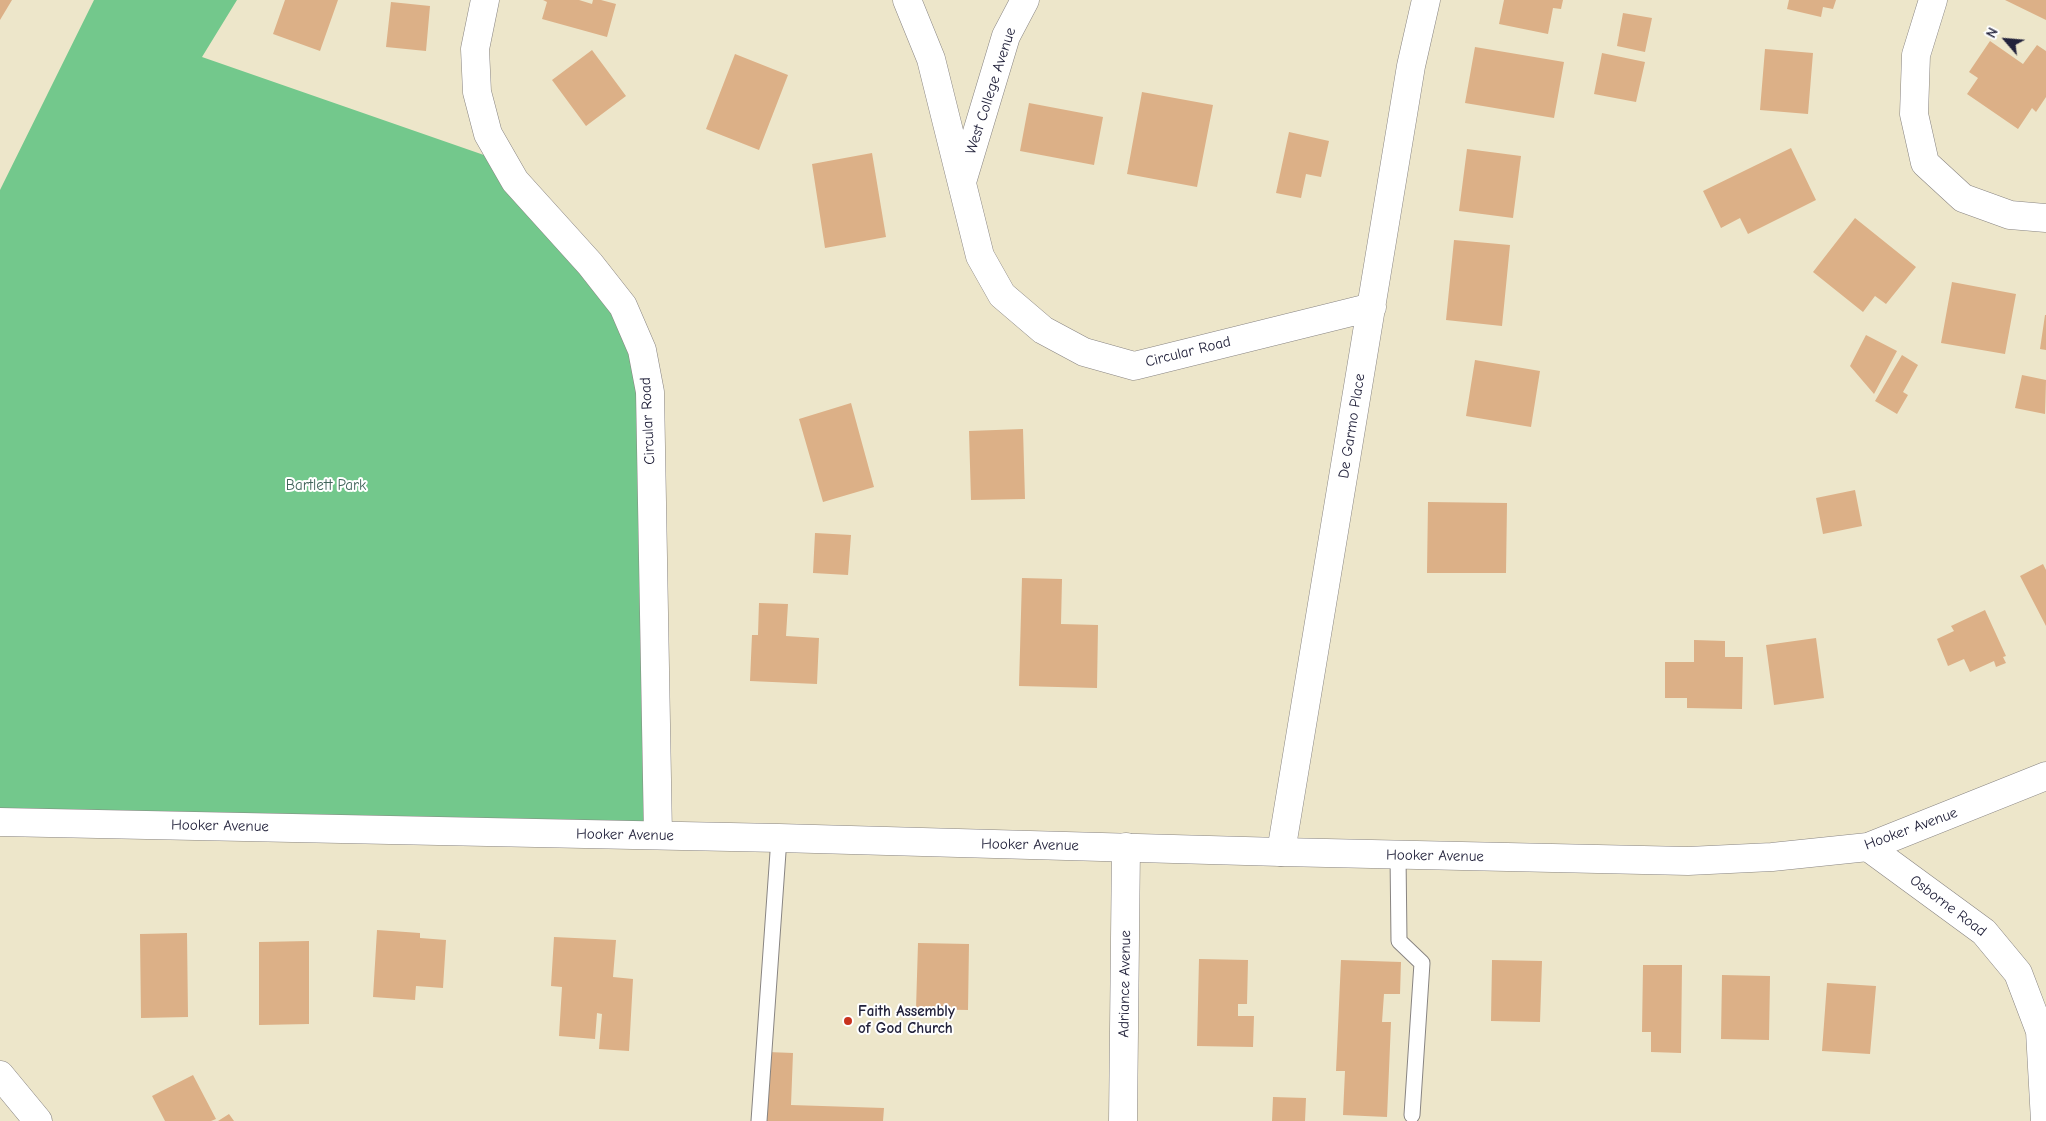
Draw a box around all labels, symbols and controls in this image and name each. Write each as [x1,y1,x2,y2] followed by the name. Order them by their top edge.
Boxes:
[1981,15,2031,65] north arrow
[962,25,1020,157] street label: West College Avenue
[1983,25,2002,41] text: N
[1143,333,1233,371] street label: Circular Road
[1335,372,1369,480] street label: De Garmo Place
[637,377,659,465] street label: Circular Road
[286,477,366,495] park label: Bartlett Park
[1862,804,1960,854] street label: Hooker Avenue
[171,816,269,836] street label: Hooker Avenue
[576,825,674,845] street label: Hooker Avenue
[981,835,1079,855] street label: Hooker Avenue
[1386,846,1484,866] street label: Hooker Avenue
[1906,871,1990,941] street label: Osborne Road
[1115,930,1135,1038] street label: Adriance Avenue
[858,1003,955,1038] place label: Faith Assembly of God Church
[842,1015,854,1027] marker: Faith Assembly of God Church

